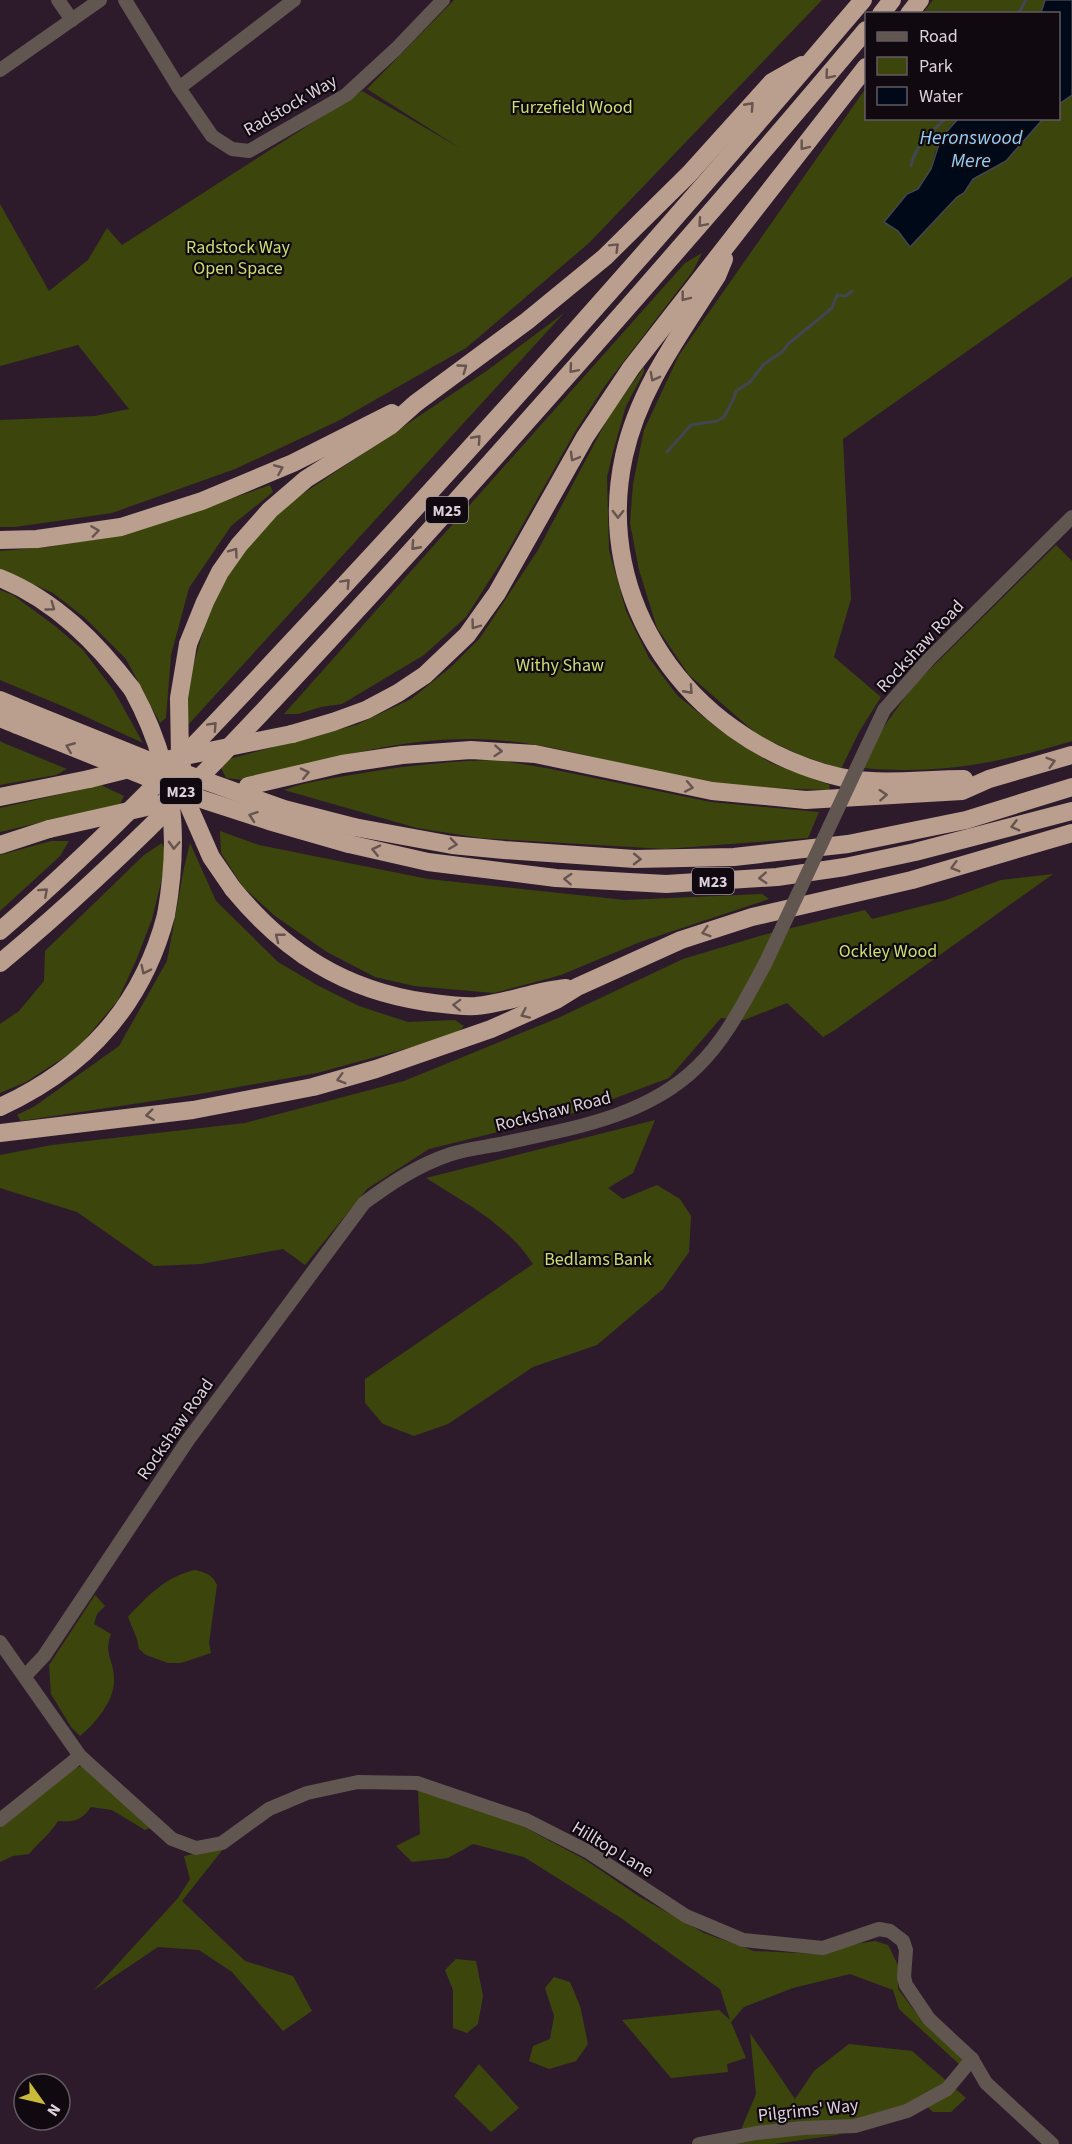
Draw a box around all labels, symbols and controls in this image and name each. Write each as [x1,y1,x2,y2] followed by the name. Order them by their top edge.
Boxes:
[865,12,1060,120] legend
[919,24,958,49] text: Road
[919,54,953,79] text: Park
[239,68,342,142] street label: Radstock Way
[825,68,836,79] one-way arrow
[919,84,963,109] text: Water
[511,95,633,120] park label: Furzefield Wood
[743,102,754,113] one-way arrow
[920,124,1024,175] water label: Heronswood Mere
[801,139,812,150] one-way arrow
[698,216,709,227] one-way arrow
[186,235,291,281] park label: Radstock Way Open Space
[608,243,619,254] one-way arrow
[682,291,693,302] one-way arrow
[569,363,580,373] one-way arrow
[456,365,467,376] one-way arrow
[650,370,661,381] one-way arrow
[470,436,481,446] one-way arrow
[569,451,581,461] one-way arrow
[273,464,284,476] one-way arrow
[426,497,468,523] road number: M25
[611,509,624,518] one-way arrow
[90,525,100,537] one-way arrow
[411,539,422,550] one-way arrow
[227,547,238,558] one-way arrow
[339,580,350,590] one-way arrow
[871,594,970,698] street label: Rockshaw Road
[44,599,55,610] one-way arrow
[471,618,482,629] one-way arrow
[516,653,604,678] park label: Withy Shaw
[682,683,693,693] one-way arrow
[206,722,217,733] one-way arrow
[66,742,77,754] one-way arrow
[493,744,503,757] one-way arrow
[1045,756,1056,769] one-way arrow
[300,767,310,780] one-way arrow
[160,778,202,804] road number: M23
[684,780,694,793] one-way arrow
[879,789,888,802] one-way arrow
[248,811,258,823] one-way arrow
[1011,818,1021,831] one-way arrow
[448,838,457,850] one-way arrow
[167,841,180,850] one-way arrow
[371,844,381,857] one-way arrow
[633,852,642,865] one-way arrow
[950,860,961,872] one-way arrow
[692,868,734,894] road number: M23
[759,871,768,884] one-way arrow
[564,873,573,886] one-way arrow
[37,888,48,899] one-way arrow
[701,925,712,937] one-way arrow
[275,933,286,944] one-way arrow
[839,939,937,964] park label: Ockley Wood
[141,963,153,974] one-way arrow
[453,999,462,1012] one-way arrow
[520,1006,531,1018] one-way arrow
[336,1072,347,1084] one-way arrow
[493,1085,614,1138] street label: Rockshaw Road
[145,1108,154,1120] one-way arrow
[544,1247,652,1272] park label: Bedlams Bank
[131,1374,220,1485] street label: Rockshaw Road
[567,1815,658,1884] street label: Hilltop Lane
[12,2072,72,2132] north arrow
[757,2093,860,2128] street label: Pilgrims' Way
[42,2099,66,2120] text: N

